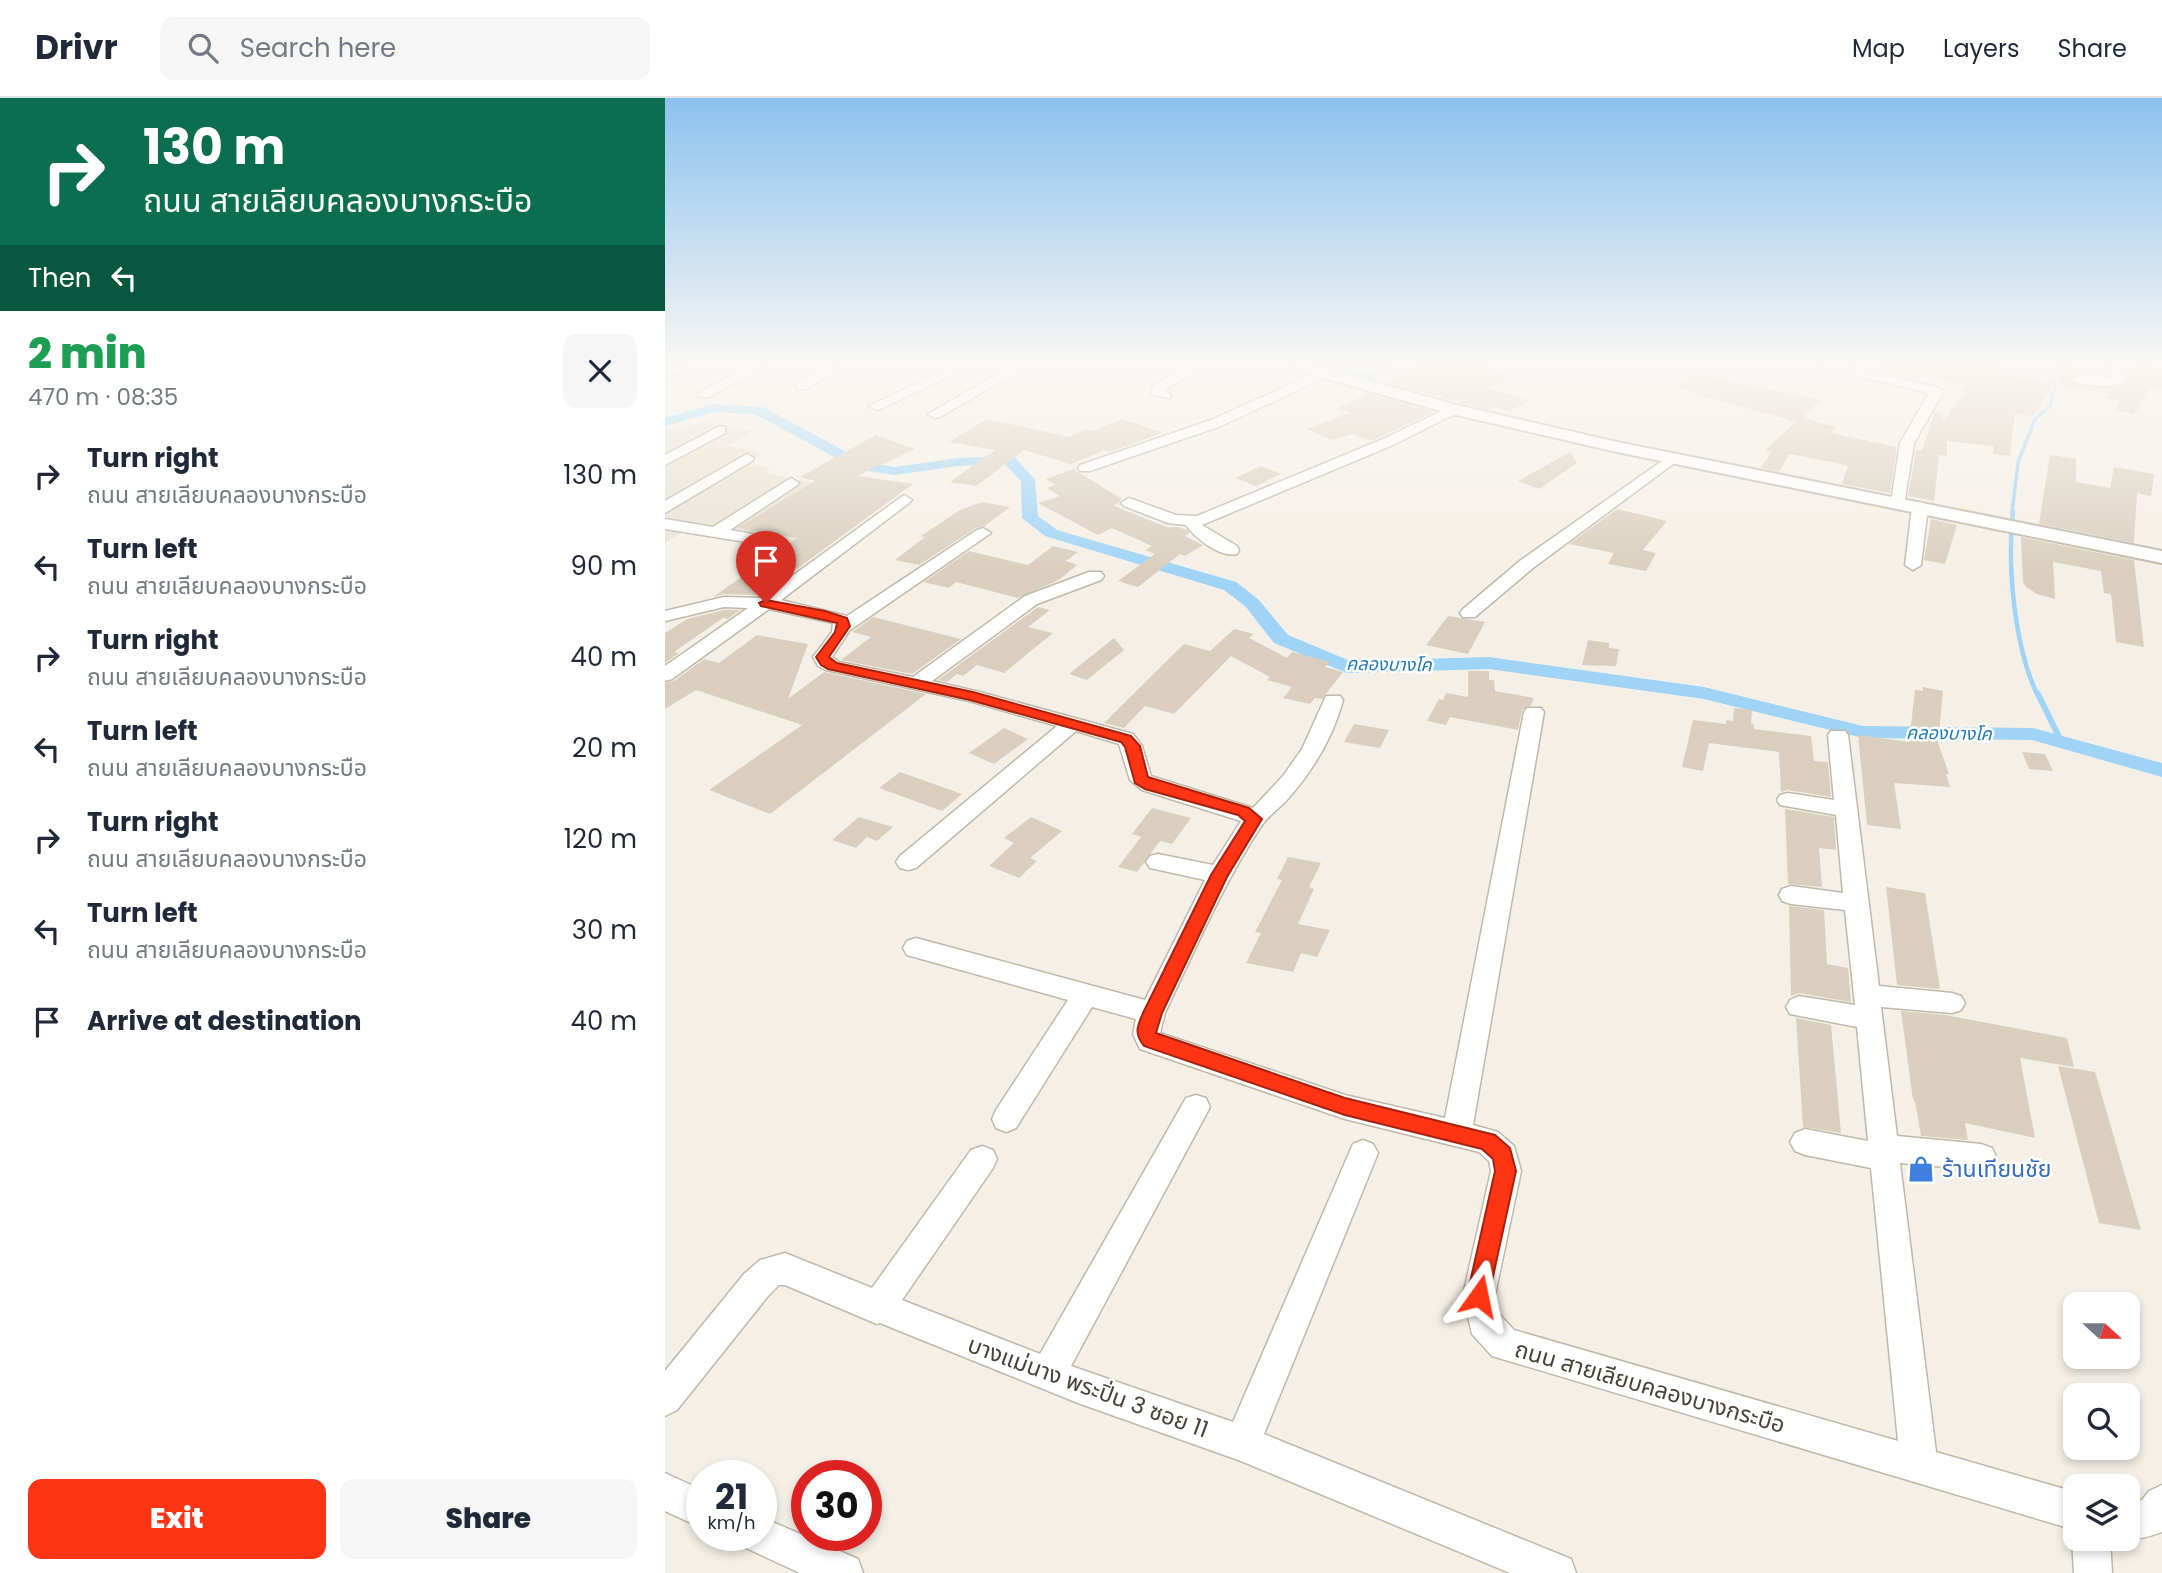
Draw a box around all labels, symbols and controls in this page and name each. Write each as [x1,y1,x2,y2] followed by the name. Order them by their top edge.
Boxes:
[160,17,650,80] search box
[35,24,118,71] text: Drivr
[184,29,222,67] icon: search
[240,30,396,66] text: Search here
[1852,32,1905,65] text: Map
[1943,32,2019,65] text: Layers
[2057,32,2127,65] text: Share
[143,113,285,181] text: 130 m
[28,126,119,217] icon: right
[143,178,532,223] text: ถนน สายเลียบคลองบางกระบือ
[105,259,143,297] icon: left
[28,260,91,296] text: Then
[28,324,146,383] text: 2 min
[563,334,637,408] button: close
[28,381,178,413] text: 470 m · 08:35
[87,440,219,476] text: Turn right
[28,457,66,495] icon: right
[563,457,637,493] text: 130 m
[87,479,367,511] text: ถนน สายเลียบคลองบางกระบือ
[87,531,198,567] text: Turn left
[736,531,796,603] pin
[747,542,785,580] icon: arrive
[28,548,66,586] icon: left
[571,548,637,584] text: 90 m
[87,570,367,602] text: ถนน สายเลียบคลองบางกระบือ
[87,622,219,658] text: Turn right
[28,639,66,677] icon: right
[571,639,637,675] text: 40 m
[1346,651,1433,677] water label: คลองบางโค
[87,661,367,693] text: ถนน สายเลียบคลองบางกระบือ
[87,713,198,749] text: Turn left
[1906,720,1993,746] water label: คลองบางโค
[28,730,66,768] icon: left
[572,730,637,766] text: 20 m
[87,752,367,784] text: ถนน สายเลียบคลองบางกระบือ
[87,804,219,840] text: Turn right
[28,821,66,859] icon: right
[564,821,637,857] text: 120 m
[87,843,367,875] text: ถนน สายเลียบคลองบางกระบือ
[87,895,198,931] text: Turn left
[28,912,66,950] icon: left
[572,912,637,948] text: 30 m
[87,934,367,966] text: ถนน สายเลียบคลองบางกระบือ
[28,1003,66,1041] icon: arrive
[87,1003,362,1039] text: Arrive at destination
[571,1003,637,1039] text: 40 m
[1942,1153,2052,1185] place label: ร้านเทียนชัย
[1906,1154,1936,1184] shop icon: ร้านเทียนชัย
[1442,1259,1516,1333] position arrow
[2063,1292,2140,1368] north arrow
[2063,1292,2140,1551] map controls
[963,1329,1213,1445] street label: บางแม่นาง พระปิ่น 3 ซอย 11
[1511,1333,1789,1441] street label: ถนน สายเลียบคลองบางกระบือ
[2063,1383,2140,1460] button: search
[791,1460,882,1551] speed limit sign: 30
[715,1472,748,1521] text: 21
[2063,1474,2140,1551] button: layers
[28,1479,326,1559] button: Exit
[340,1479,637,1559] button: Share
[708,1510,755,1535] text: km/h

